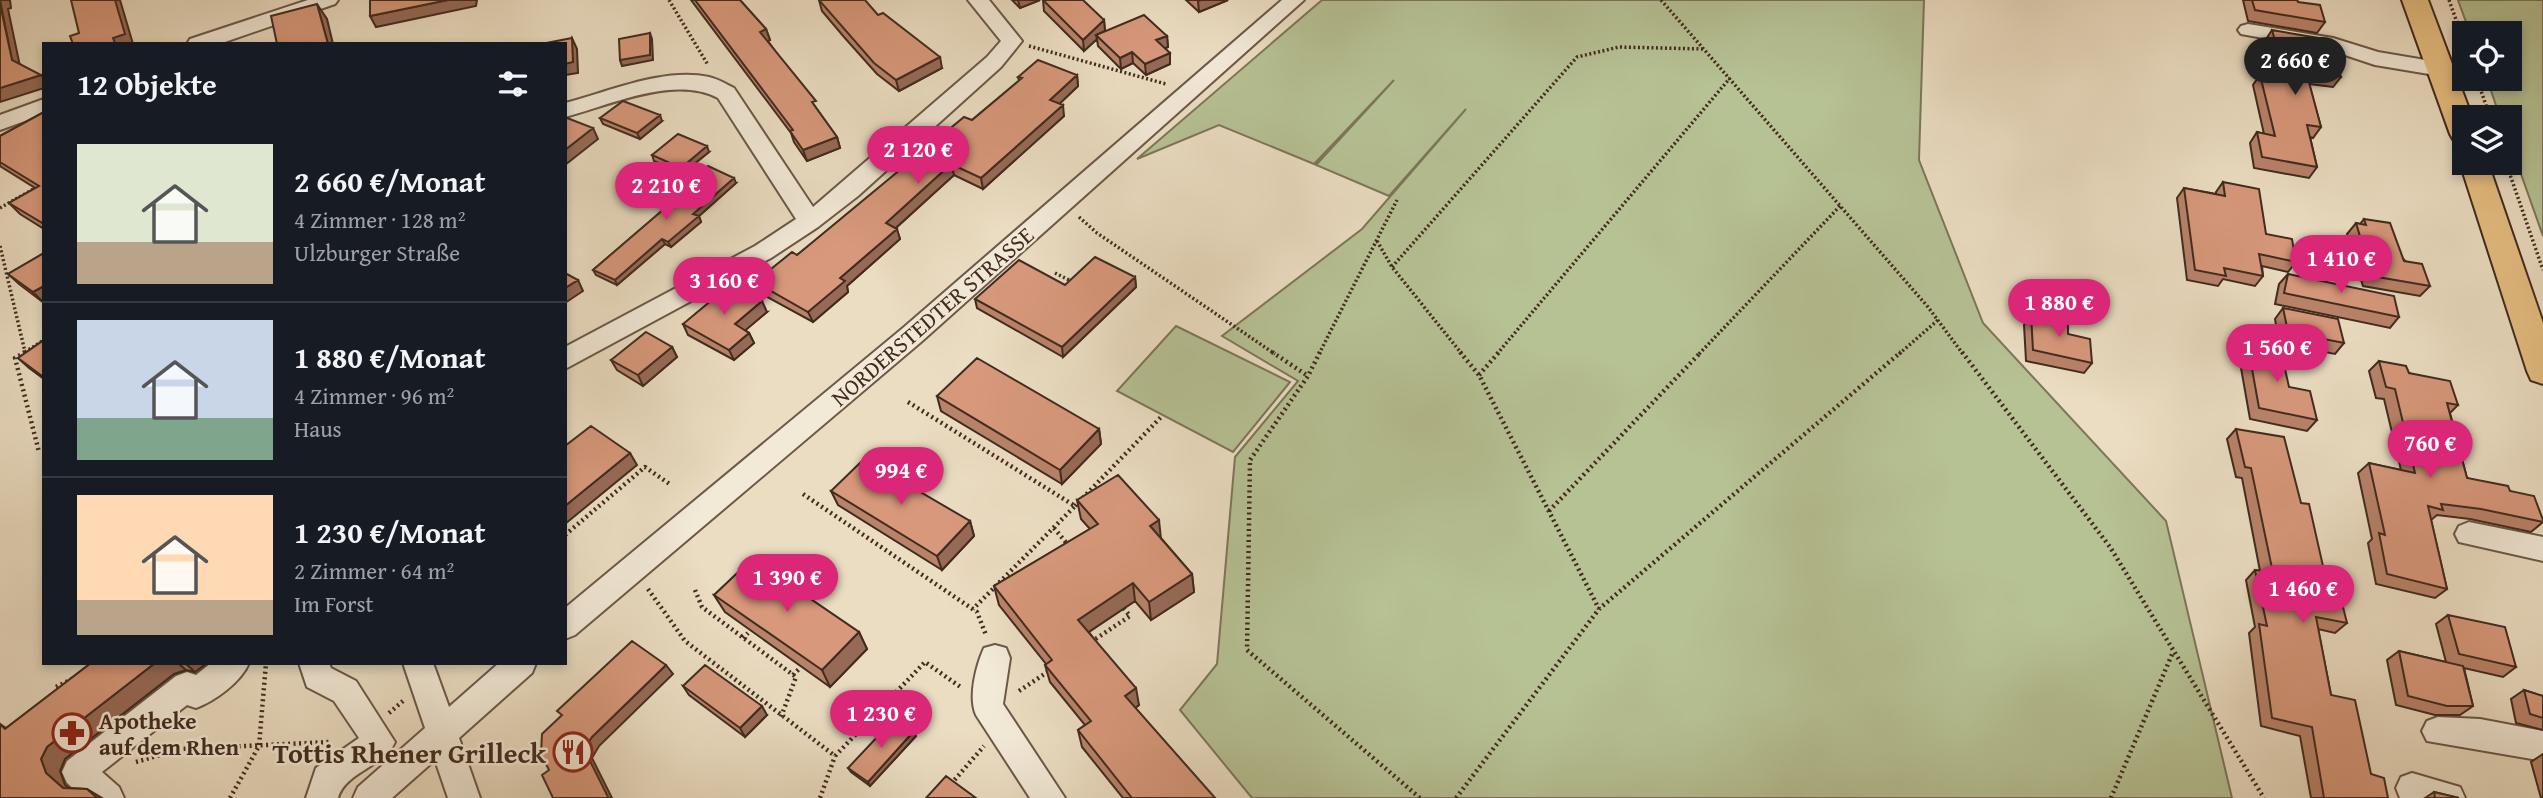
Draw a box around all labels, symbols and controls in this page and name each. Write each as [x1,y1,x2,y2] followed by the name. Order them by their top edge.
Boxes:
[2452,21,2522,175] map controls
[2452,21,2522,91] button: locate
[2230,38,2360,97] pin: 2 660 €
[2260,43,2330,76] text: 2 660 €
[77,62,217,106] text: 12 Objekte
[494,65,532,103] icon: filters
[2452,105,2522,175] button: layers
[853,127,983,186] pin: 2 120 €
[883,132,953,165] text: 2 120 €
[294,159,486,203] text: 2 660 €/Monat
[601,162,731,222] pin: 2 210 €
[631,168,701,201] text: 2 210 €
[133,172,217,256] icon: home
[294,203,465,236] text: 4 Zimmer · 128 m²
[823,219,1041,413] street label: NORDERSTEDTER STRASSE
[294,236,460,269] text: Ulzburger Straße
[2276,236,2406,295] pin: 1 410 €
[2306,241,2376,274] text: 1 410 €
[659,258,789,317] pin: 3 160 €
[689,263,759,296] text: 3 160 €
[1994,280,2124,339] pin: 1 880 €
[2024,285,2094,318] text: 1 880 €
[2212,324,2342,384] pin: 1 560 €
[2242,330,2312,363] text: 1 560 €
[294,335,486,379] text: 1 880 €/Monat
[133,348,217,432] icon: home
[294,379,454,412] text: 4 Zimmer · 96 m²
[294,412,342,445] text: Haus
[2381,420,2479,480] pin: 760 €
[2404,426,2456,459] text: 760 €
[852,448,950,507] pin: 994 €
[875,453,927,486] text: 994 €
[294,510,486,554] text: 1 230 €/Monat
[133,523,217,607] icon: home
[294,554,454,587] text: 2 Zimmer · 64 m²
[722,554,852,614] pin: 1 390 €
[752,560,822,593] text: 1 390 €
[2238,566,2368,625] pin: 1 460 €
[2268,571,2338,604] text: 1 460 €
[294,587,374,620] text: Im Forst
[816,690,946,750] pin: 1 230 €
[846,696,916,729] text: 1 230 €
[99,704,239,763] place label: Apotheke auf dem Rhen
[51,712,93,754] pharmacy icon: Apotheke auf dem Rhen
[552,731,594,773] restaurant icon: Tottis Rhener Grilleck
[273,732,547,773] place label: Tottis Rhener Grilleck

